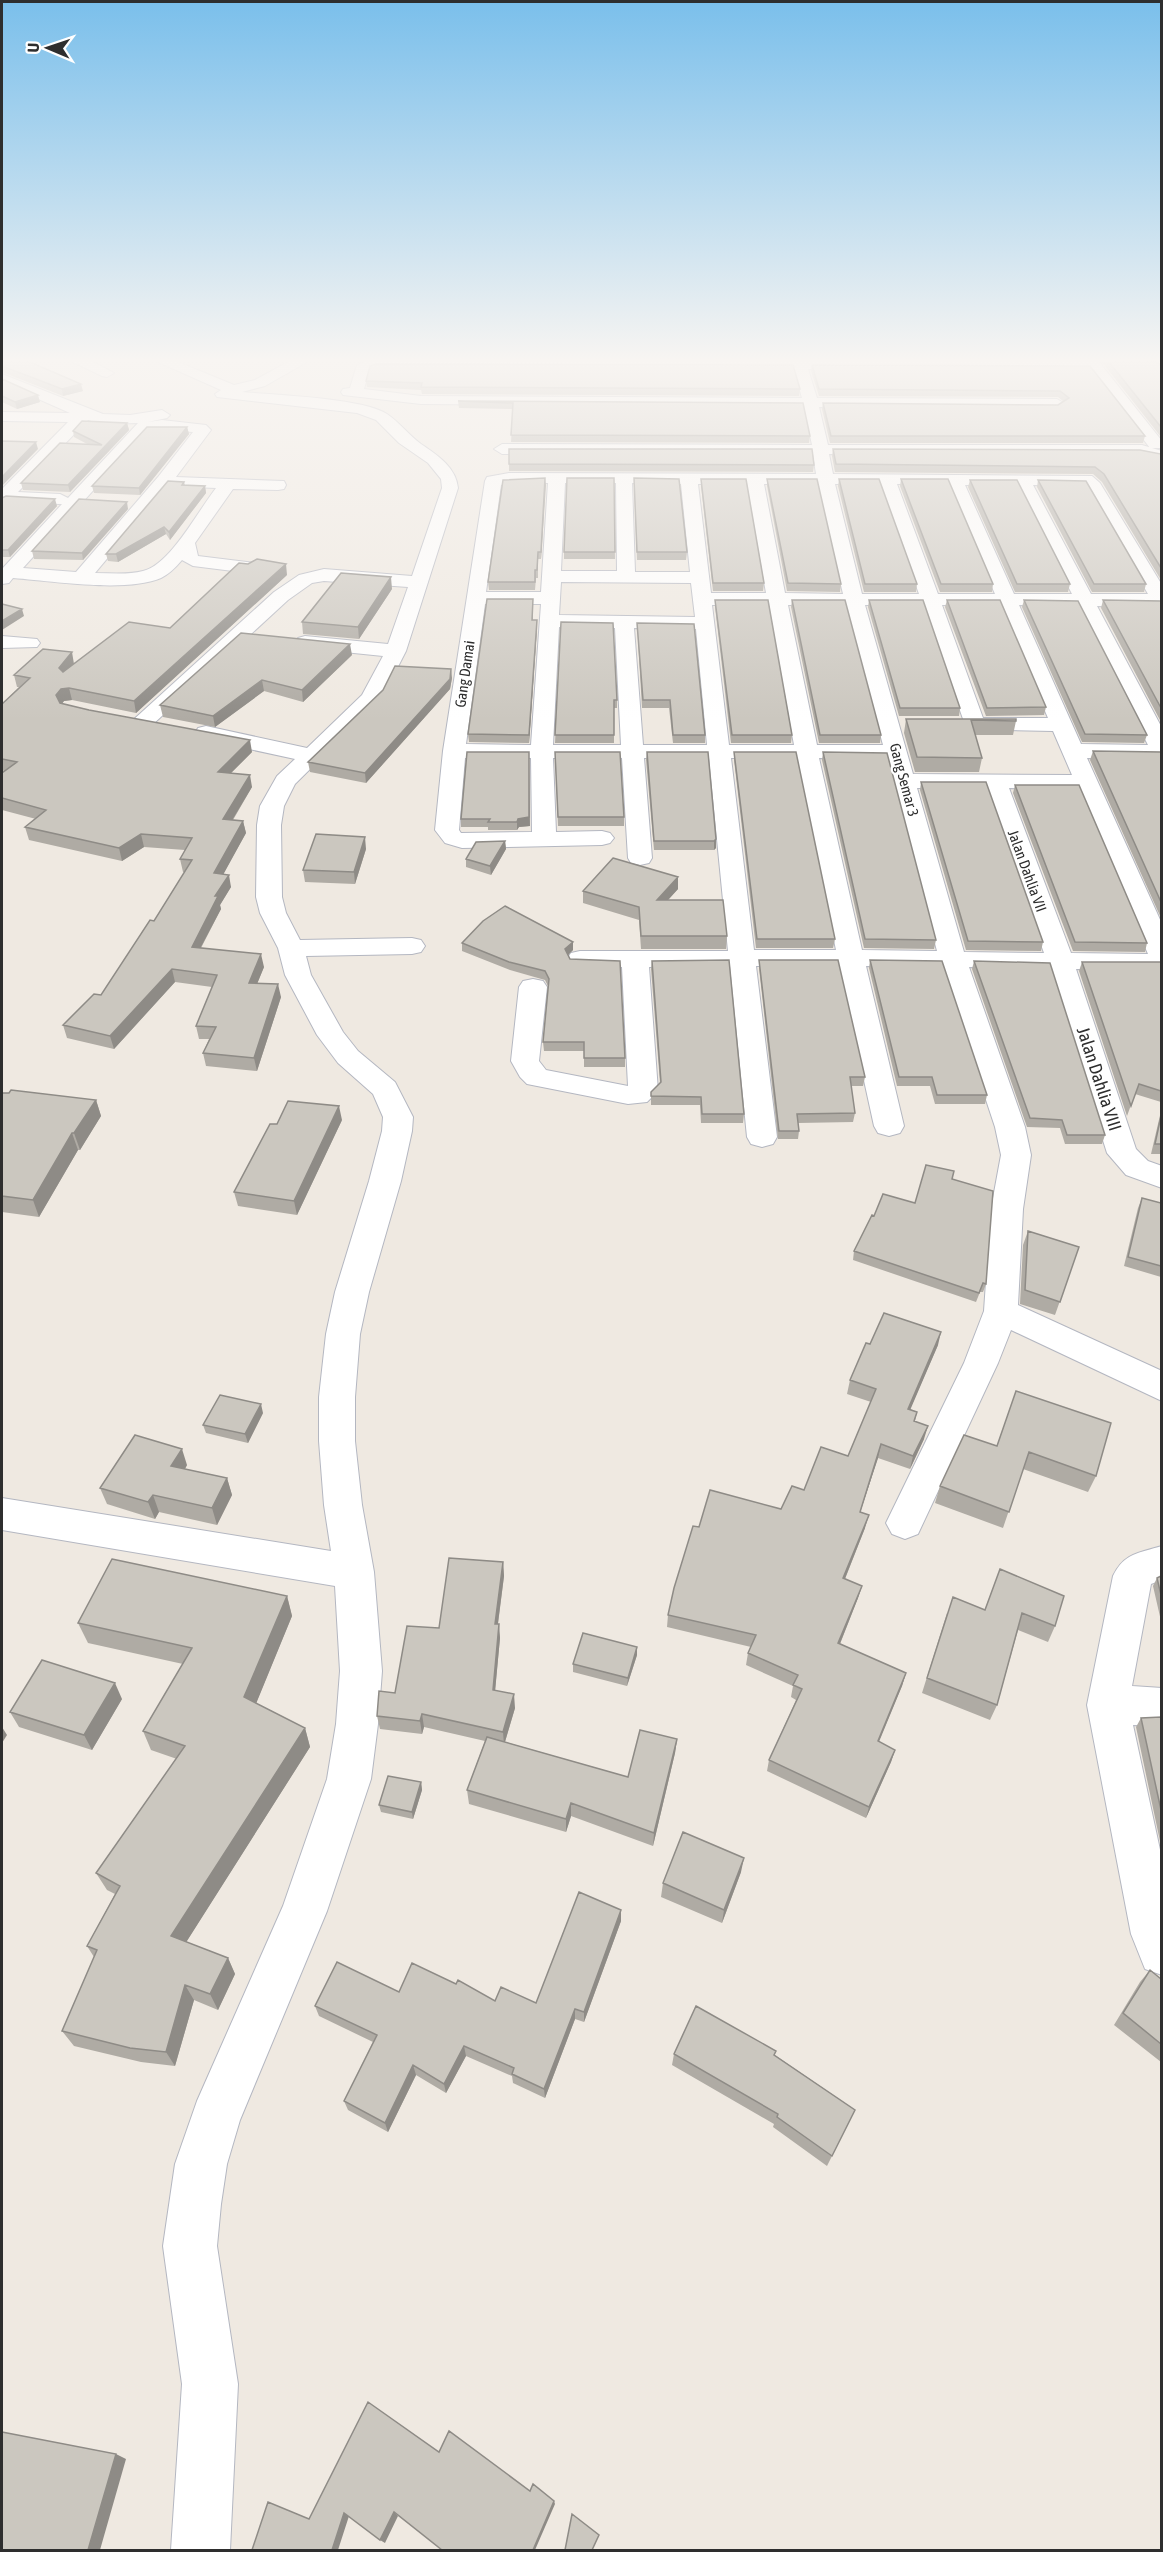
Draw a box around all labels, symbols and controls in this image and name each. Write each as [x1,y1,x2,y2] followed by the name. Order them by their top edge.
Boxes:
[18,18,78,78] north arrow
[24,42,42,53] text: U
[451,639,478,708] street label: Gang Damai
[887,741,922,818] street label: Gang Semar 3
[1005,827,1050,914] street label: Jalan Dahlia VII
[1073,1024,1126,1133] street label: Jalan Dahlia VIII

